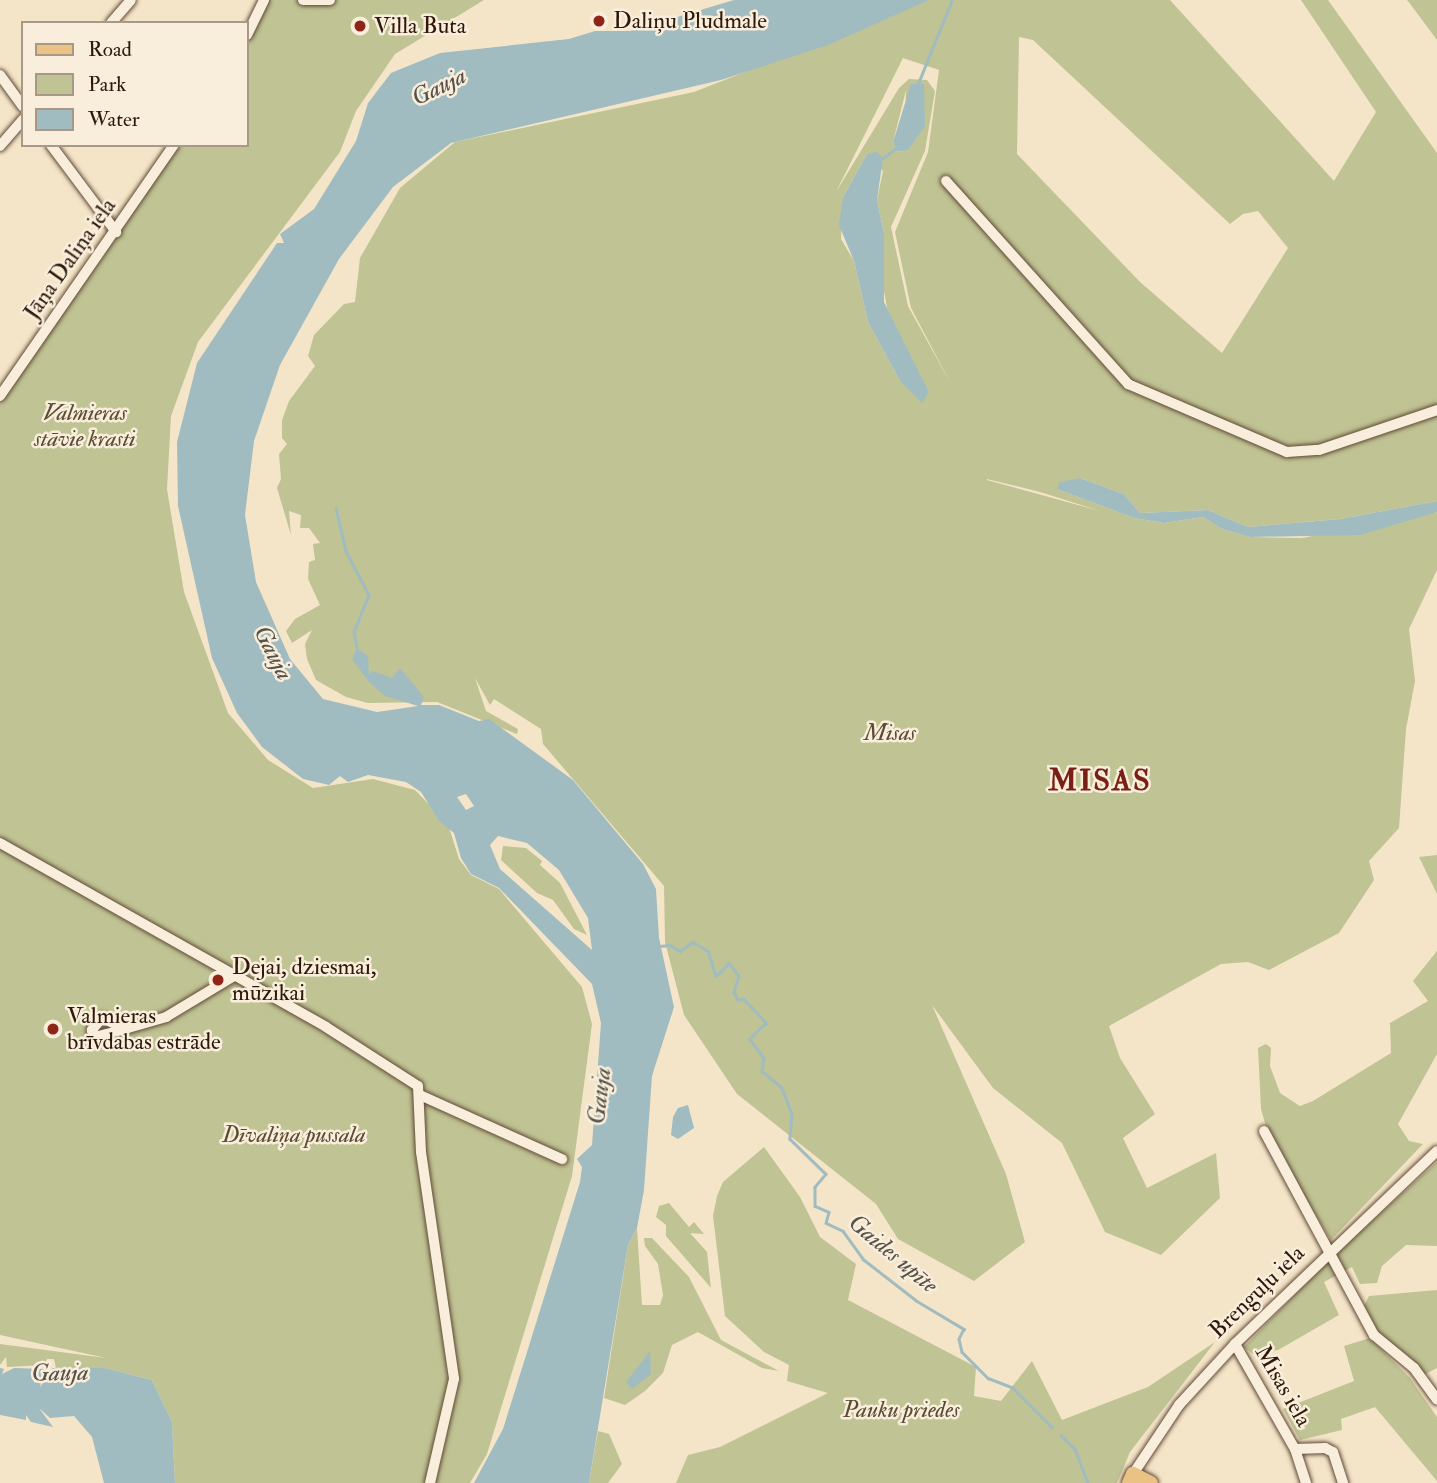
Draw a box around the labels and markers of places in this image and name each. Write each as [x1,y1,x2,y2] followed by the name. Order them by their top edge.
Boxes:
[613,7,767,35] place label: Daliņu Pludmale
[374,12,466,40] place label: Villa Buta
[591,13,607,29] marker: Daliņu Pludmale
[352,18,368,34] marker: Villa Buta
[232,953,376,1007] place label: Dejai, dziesmai, mūzikai
[210,972,226,988] marker: Dejai, dziesmai, mūzikai
[67,1002,221,1056] place label: Valmieras brīvdabas estrāde
[45,1021,61,1037] marker: Valmieras brīvdabas estrāde

